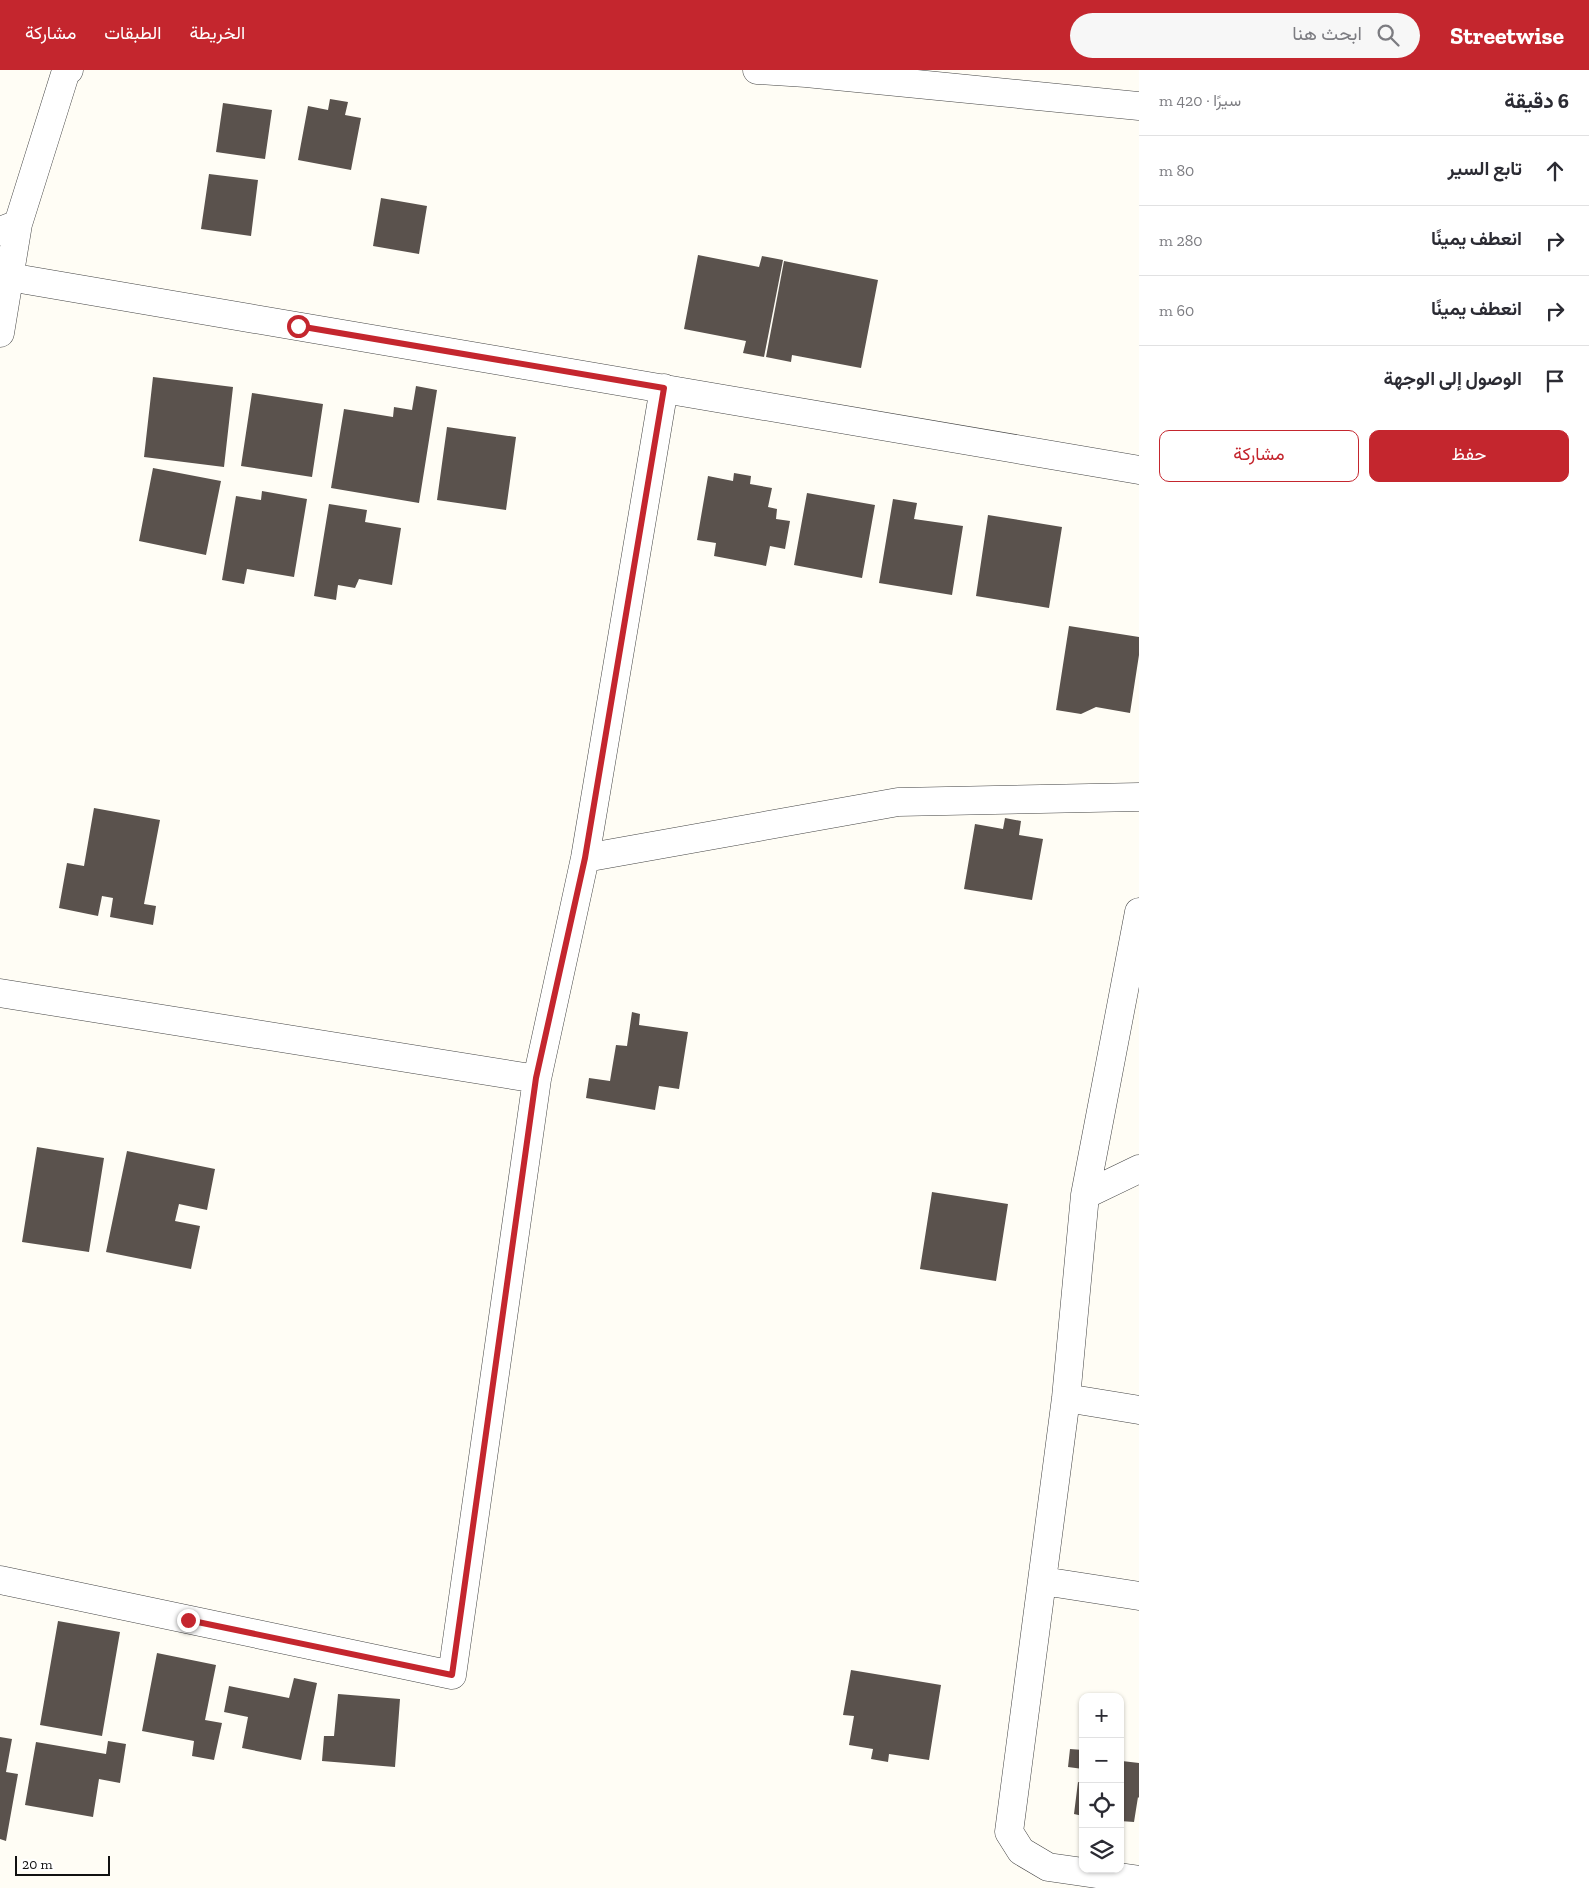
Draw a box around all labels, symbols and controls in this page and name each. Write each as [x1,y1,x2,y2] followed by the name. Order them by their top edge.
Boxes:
[1070,13,1420,58] search box
[1374,21,1402,49] icon: search
[1450,21,1564,50] text: Streetwise
[25,22,76,44] text: مشاركة
[104,22,161,44] text: الطبقات
[189,22,245,44] text: الخريطة
[1292,22,1362,45] text: ابحث هنا
[1504,88,1569,113] text: 6 دقيقة
[1159,91,1241,110] text: سيرًا · 420 m
[1448,157,1522,180] text: تابع السير
[1541,157,1569,185] icon: ahead
[1159,161,1194,180] text: 80 m
[1431,227,1522,250] text: انعطف يمينًا
[1541,227,1569,255] icon: right
[1159,231,1203,250] text: 280 m
[1431,297,1522,320] text: انعطف يمينًا
[1541,297,1569,325] icon: right
[1159,301,1194,320] text: 60 m
[287,315,310,338] route start
[1384,367,1522,390] text: الوصول إلى الوجهة
[1541,367,1569,395] icon: arrive
[1159,430,1359,482] button: مشاركة
[1369,430,1569,482] button: حفظ
[177,1609,200,1632] route end
[1079,1693,1124,1873] map controls
[1079,1693,1124,1738] button: +
[1079,1738,1124,1783] button: −
[1079,1783,1124,1828] button: locate
[1079,1828,1124,1873] button: layers
[15,1853,110,1876] scale bar
[22,1856,53,1873] text: 20 m

